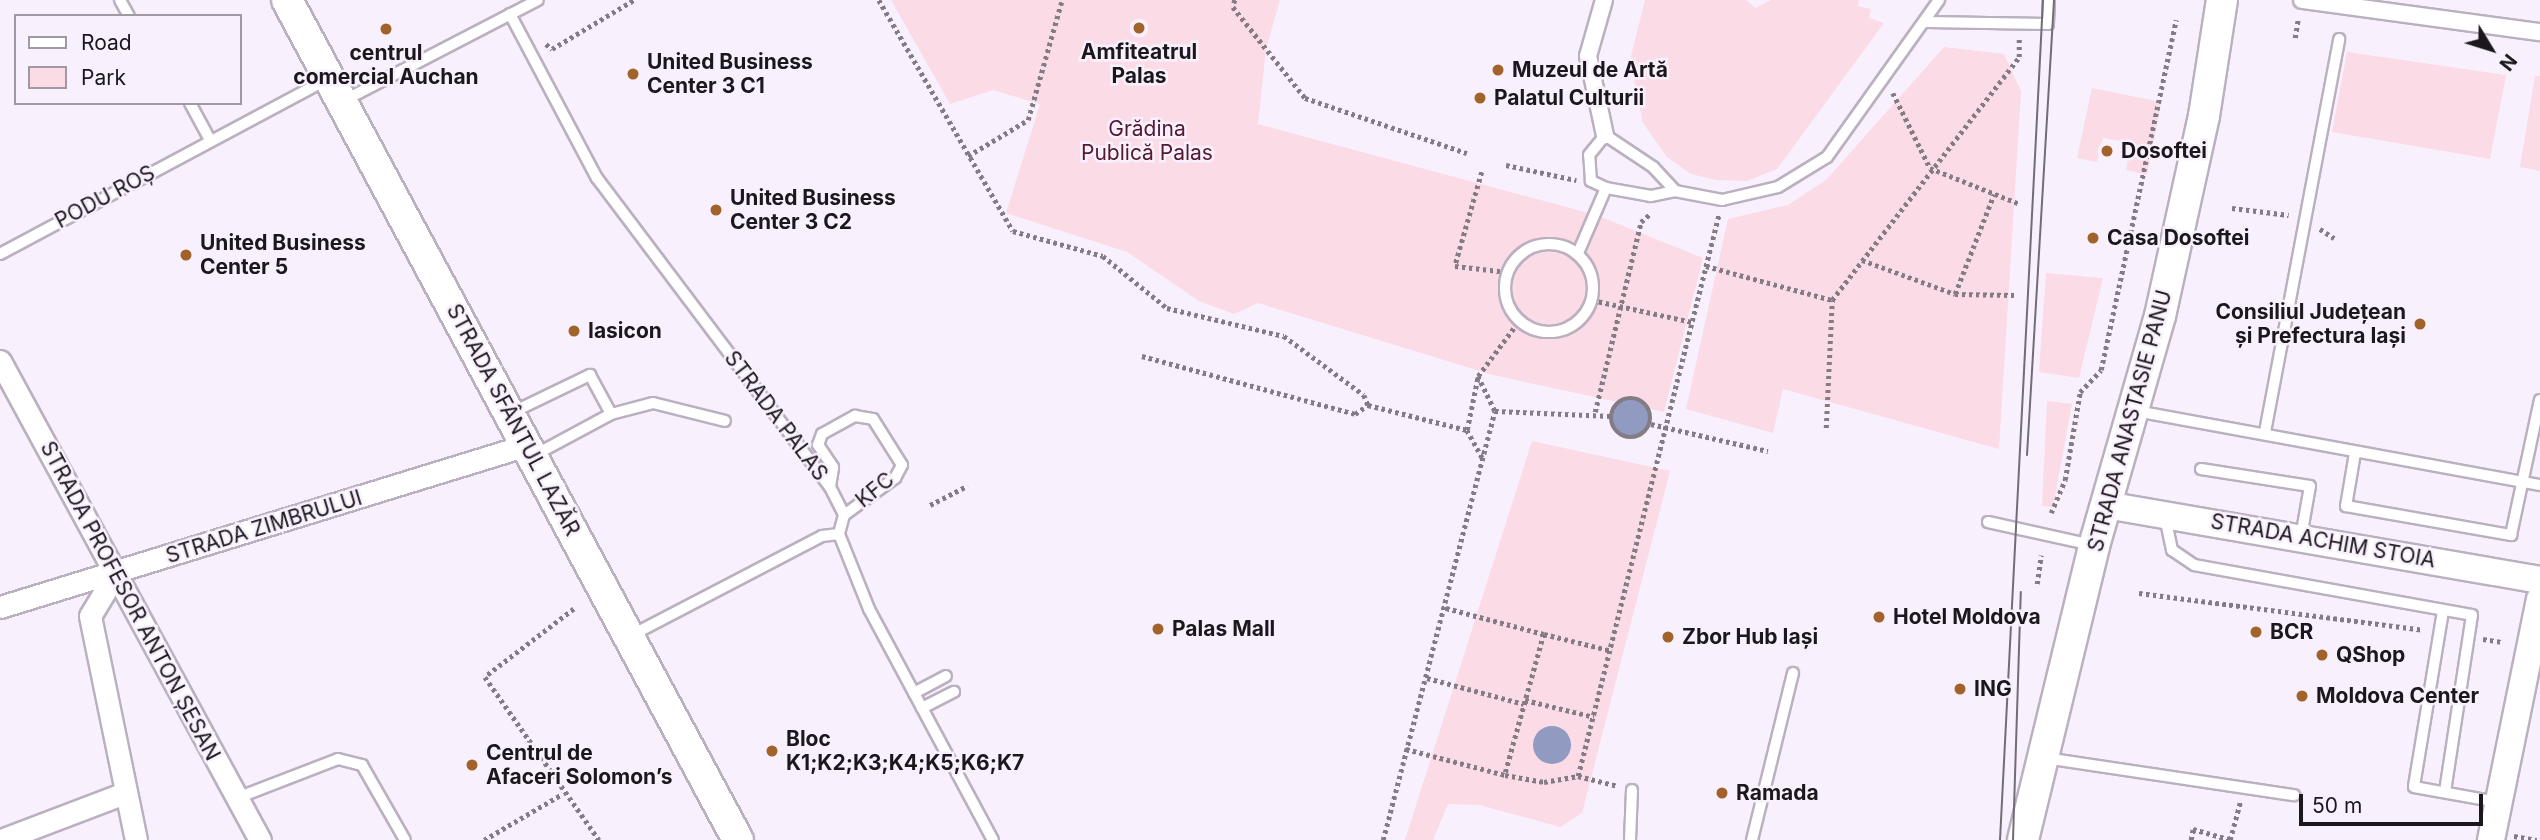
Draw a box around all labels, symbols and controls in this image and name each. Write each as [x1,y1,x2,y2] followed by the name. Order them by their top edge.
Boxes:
[14,14,242,105] legend
[2456,14,2526,84] north arrow
[1131,20,1147,36] marker: Amfiteatrul Palas
[378,21,394,37] marker: centrul comercial Auchan
[81,30,132,55] text: Road
[1081,39,1197,89] place label: Amfiteatrul Palas
[293,40,479,90] place label: centrul comercial Auchan
[647,49,813,99] place label: United Business Center 3 C1
[2494,49,2521,75] text: N
[1512,57,1668,83] place label: Muzeul de Artă
[1490,62,1506,78] marker: Muzeul de Artă
[81,65,126,90] text: Park
[625,66,641,82] marker: United Business Center 3 C1
[1494,85,1644,111] place label: Palatul Culturii
[1472,90,1488,106] marker: Palatul Culturii
[1081,116,1213,166] park label: Grădina Publică Palas
[2121,138,2207,164] place label: Dosoftei
[2099,143,2115,159] marker: Dosoftei
[51,160,159,234] street label: PODU ROȘ
[730,185,896,235] place label: United Business Center 3 C2
[708,202,724,218] marker: United Business Center 3 C2
[2107,225,2250,251] place label: Casa Dosoftei
[200,230,366,280] place label: United Business Center 5
[2085,230,2101,246] marker: Casa Dosoftei
[178,247,194,263] marker: United Business Center 5
[2083,287,2177,555] street label: STRADA ANASTASIE PANU
[2215,299,2406,349] place label: Consiliul Județean și Prefectura Iași
[441,300,585,540] street label: STRADA SFÂNTUL LAZĂR
[2412,316,2428,332] marker: Consiliul Județean și Prefectura Iași
[588,318,662,344] place label: Iasicon
[566,323,582,339] marker: Iasicon
[719,346,833,486] street label: STRADA PALAS
[35,437,225,765] street label: STRADA PROFESOR ANTON ȘESAN
[851,467,899,513] street label: KFC
[163,485,365,569] street label: STRADA ZIMBRULUI
[2209,509,2437,573] street label: STRADA ACHIM STOIA
[1893,604,2041,630] place label: Hotel Moldova
[1871,609,1887,625] marker: Hotel Moldova
[1172,616,1275,642] place label: Palas Mall
[2270,619,2313,645] place label: BCR
[1150,621,1166,637] marker: Palas Mall
[1682,624,1818,650] place label: Zbor Hub Iași
[2248,624,2264,640] marker: BCR
[1660,629,1676,645] marker: Zbor Hub Iași
[2336,642,2405,668] place label: QShop
[2314,647,2330,663] marker: QShop
[1974,676,2012,702] place label: ING
[1952,681,1968,697] marker: ING
[2316,683,2479,709] place label: Moldova Center
[2294,688,2310,704] marker: Moldova Center
[786,726,1024,776] place label: Bloc K1;K2;K3;K4;K5;K6;K7
[486,740,672,790] place label: Centrul de Afaceri Solomon’s
[764,743,780,759] marker: Bloc K1;K2;K3;K4;K5;K6;K7
[464,757,480,773] marker: Centrul de Afaceri Solomon’s
[1736,780,1819,806] place label: Ramada
[2302,780,2486,824] scale bar
[1714,785,1730,801] marker: Ramada
[2312,793,2362,818] text: 50 m

